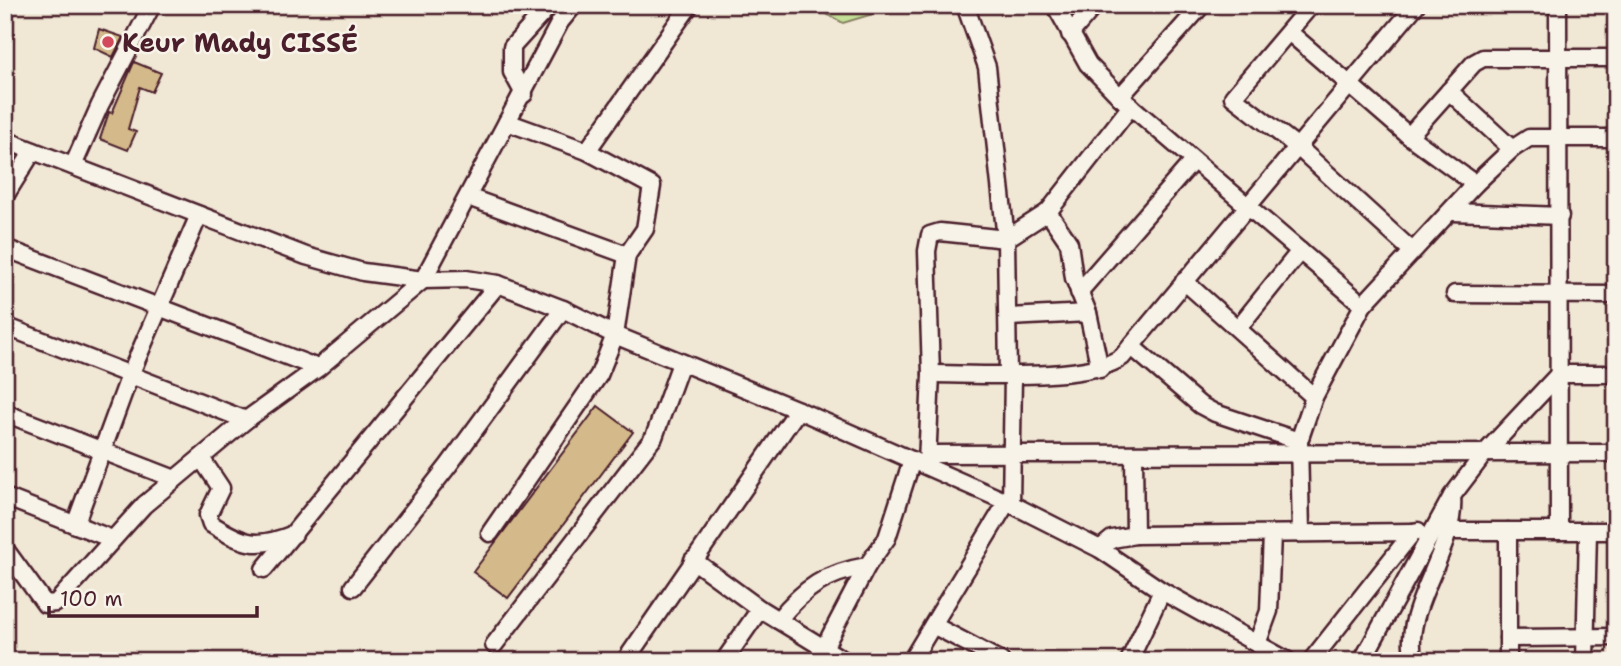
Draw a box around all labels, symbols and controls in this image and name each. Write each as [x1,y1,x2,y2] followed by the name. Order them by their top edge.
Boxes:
[122,24,358,60] place label: Keur Mady CISSÉ
[100,34,116,50] marker: Keur Mady CISSÉ
[49,575,257,619] scale bar
[60,585,123,613] text: 100 m

